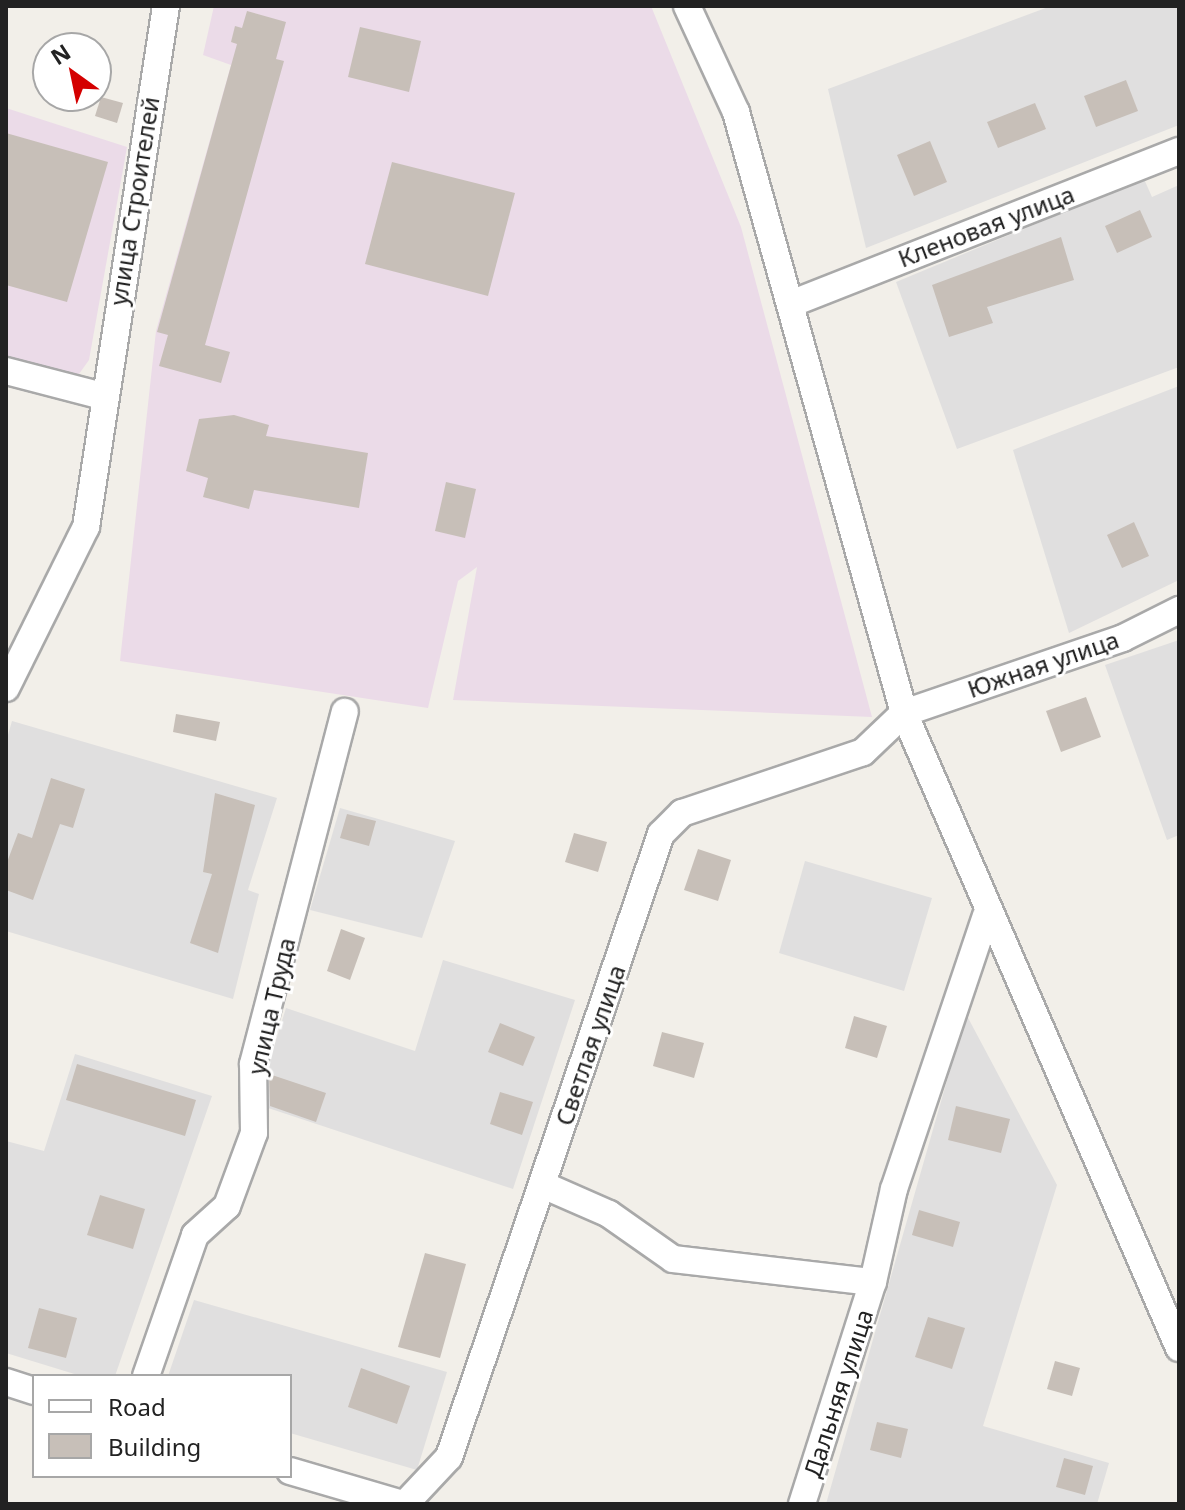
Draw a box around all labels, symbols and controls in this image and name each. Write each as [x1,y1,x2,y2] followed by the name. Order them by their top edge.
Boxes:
[32,32,112,112] north arrow
[44,36,76,71] text: N
[103,95,165,307] street label: улица Строителей
[894,179,1078,273] street label: Кленовая улица
[964,625,1122,703] street label: Южная улица
[241,935,301,1077] street label: улица Труда
[549,961,631,1129] street label: Светлая улица
[797,1305,879,1481] street label: Дальняя улица
[32,1374,292,1478] legend
[108,1390,166,1423] text: Road
[108,1430,201,1463] text: Building

